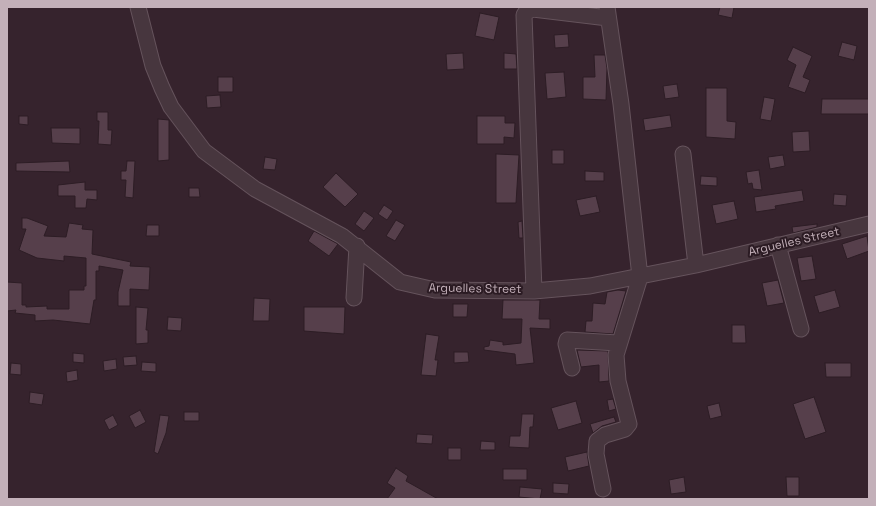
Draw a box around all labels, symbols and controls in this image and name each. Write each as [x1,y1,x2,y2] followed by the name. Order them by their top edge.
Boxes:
[747,225,841,259] street label: Arguelles Street
[428,281,522,297] street label: Arguelles Street

